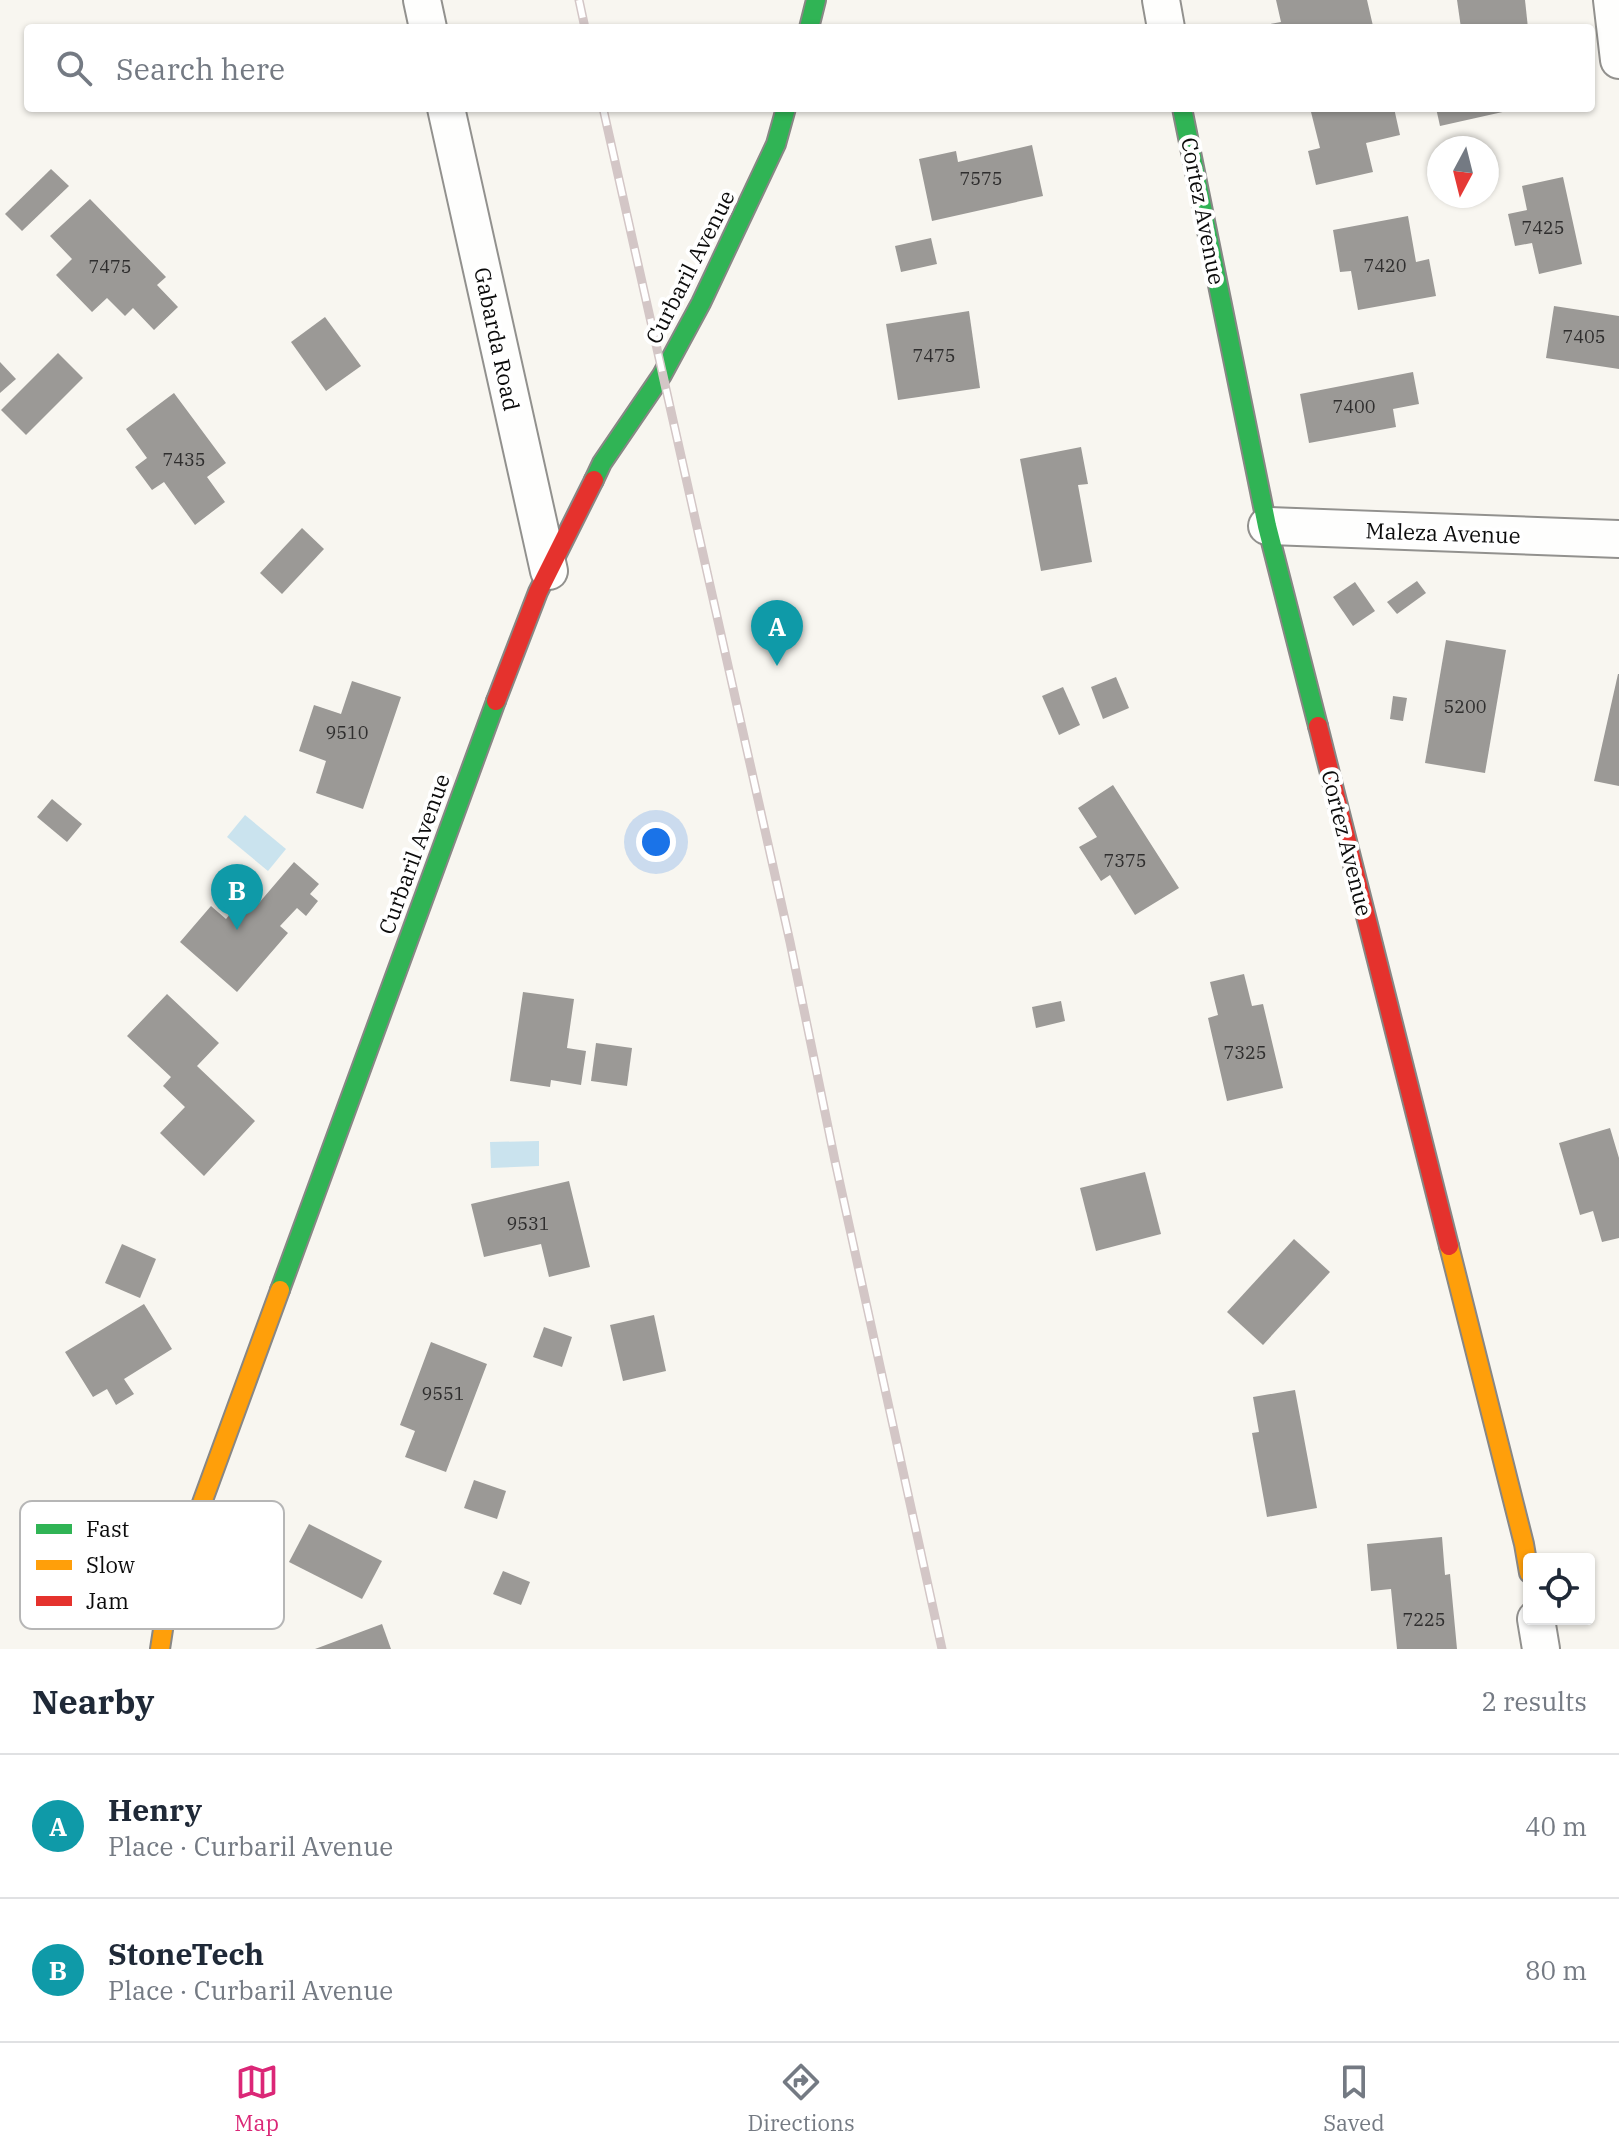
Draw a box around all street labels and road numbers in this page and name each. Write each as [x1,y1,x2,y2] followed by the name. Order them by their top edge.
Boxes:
[1175,135,1232,287] street label: Cortez Avenue
[638,185,741,349] street label: Curbaril Avenue
[468,264,527,413] street label: Gabarda Road
[1365,515,1521,550] street label: Maleza Avenue
[1315,767,1380,919] street label: Cortez Avenue
[371,770,456,938] street label: Curbaril Avenue

